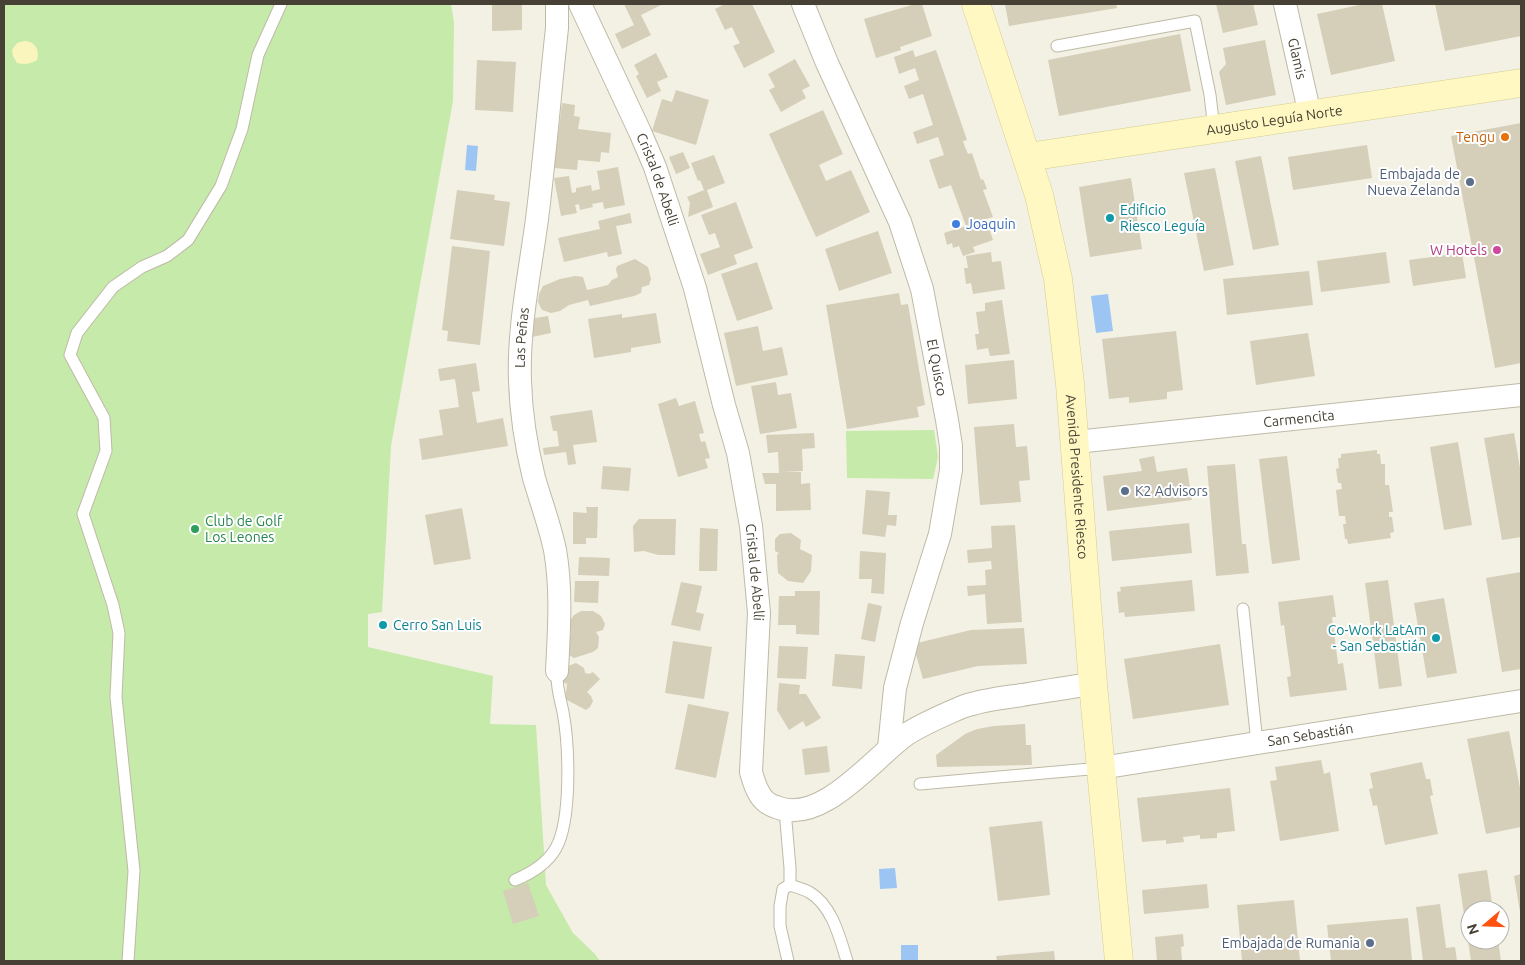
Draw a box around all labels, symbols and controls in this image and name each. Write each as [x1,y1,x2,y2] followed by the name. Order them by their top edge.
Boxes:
[1285,36,1310,81] street label: Glamis
[1205,102,1343,138] street label: Augusto Leguía Norte
[1456,129,1495,145] place label: Tengu
[633,130,682,228] street label: Cristal de Abelli
[1499,131,1511,143] marker: Tengu
[1367,166,1460,198] place label: Embajada de Nueva Zelanda
[1464,176,1476,188] marker: Embajada de Nueva Zelanda
[1120,202,1205,234] place label: Edificio Riesco Leguía
[1104,212,1116,224] marker: Edificio Riesco Leguía
[966,216,1016,232] place label: Joaquin
[950,218,962,230] marker: Joaquin
[1430,242,1487,258] place label: W Hotels
[1491,244,1503,256] marker: W Hotels
[512,306,532,368] street label: Las Peñas
[924,338,950,397] street label: El Quisco
[1063,394,1091,560] street label: Avenida Presidente Riesco
[1262,407,1335,430] street label: Carmencita
[1135,483,1208,499] place label: K2 Advisors
[1119,485,1131,497] marker: K2 Advisors
[205,513,283,545] place label: Club de Golf Los Leones
[189,523,201,535] marker: Club de Golf Los Leones
[743,523,767,621] street label: Cristal de Abelli
[393,617,482,633] place label: Cerro San Luis
[377,619,389,631] marker: Cerro San Luis
[1328,622,1426,654] place label: Co-Work LatAm - San Sebastián
[1430,632,1442,644] marker: Co-Work LatAm - San Sebastián
[1266,720,1354,749] street label: San Sebastián
[1460,900,1510,950] north arrow
[1463,922,1482,937] text: N
[1222,935,1360,951] place label: Embajada de Rumania
[1364,937,1376,949] marker: Embajada de Rumania

